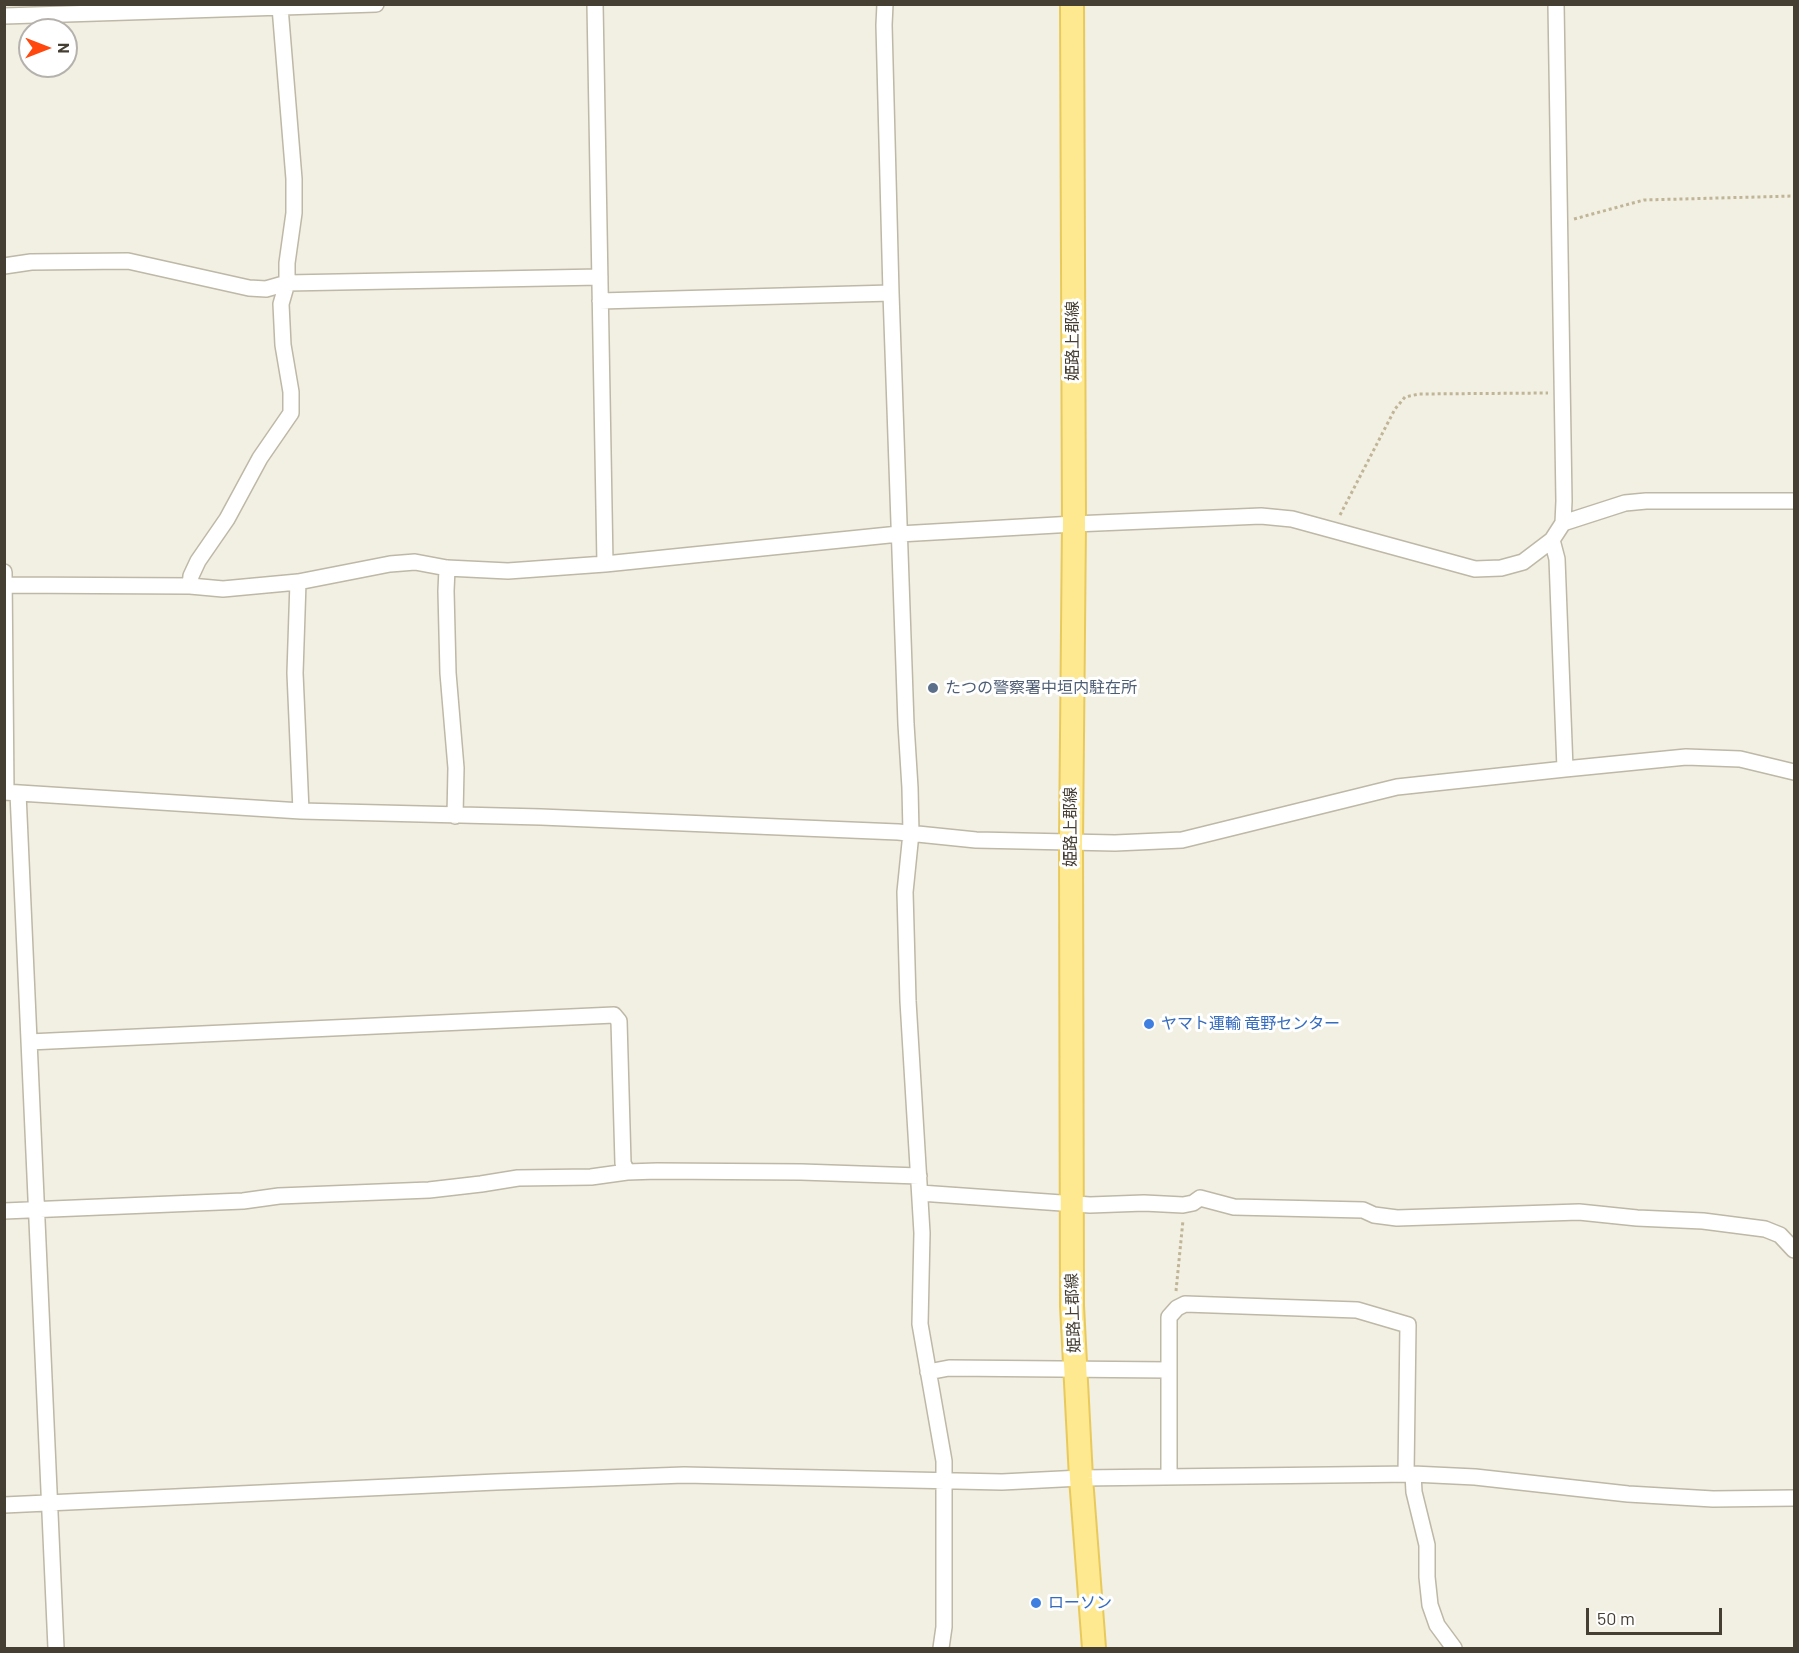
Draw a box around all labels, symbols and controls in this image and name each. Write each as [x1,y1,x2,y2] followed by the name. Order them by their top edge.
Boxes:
[18,18,78,78] north arrow
[55,43,74,53] text: N
[1063,301,1083,381] street label: 姫路上郡線
[945,678,1137,698] place label: たつの警察署中垣内駐在所
[926,681,940,695] marker: たつの警察署中垣内駐在所
[1061,787,1081,867] street label: 姫路上郡線
[1161,1014,1340,1034] place label: ヤマト運輸 竜野センター
[1142,1017,1156,1031] marker: ヤマト運輸 竜野センター
[1062,1273,1084,1353] street label: 姫路上郡線
[1048,1593,1112,1613] place label: ローソン
[1029,1596,1043,1610] marker: ローソン
[1589,1596,1726,1634] scale bar
[1597,1607,1635,1629] text: 50 m

